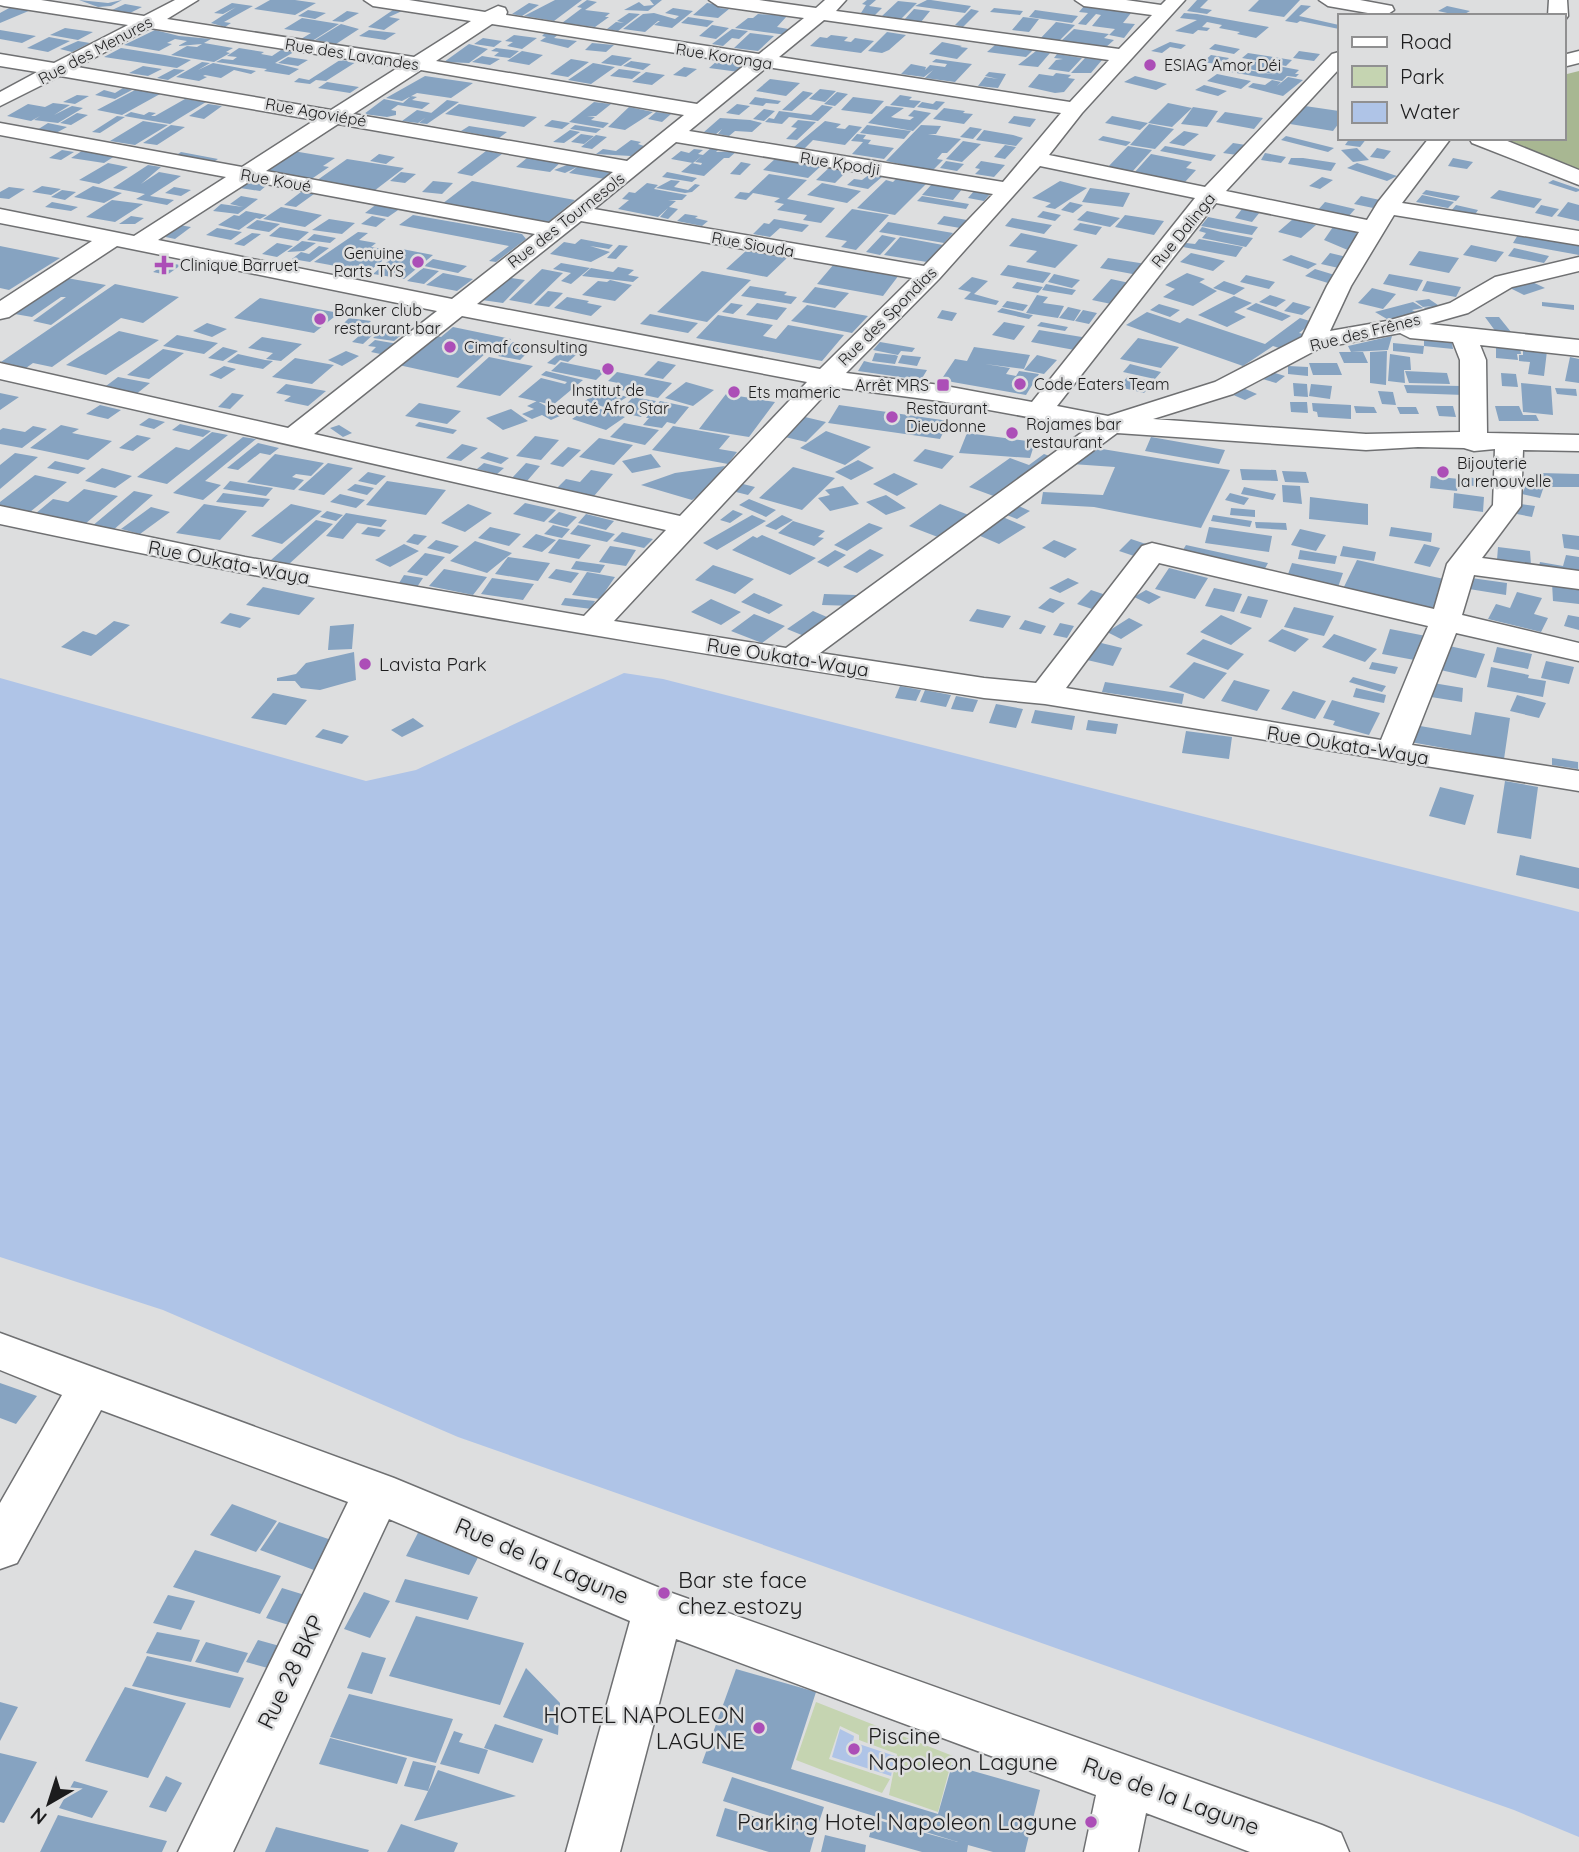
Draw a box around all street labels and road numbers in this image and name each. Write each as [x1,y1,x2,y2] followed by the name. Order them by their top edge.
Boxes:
[34,11,156,89] street label: Rue des Menures
[284,34,420,74] street label: Rue des Lavandes
[674,38,774,74] street label: Rue Koronga
[264,93,368,131] street label: Rue Agoviépé
[799,147,881,179] street label: Rue Kpodji
[239,164,313,196] street label: Rue Koué
[504,168,628,272] street label: Rue des Tournesols
[1147,189,1219,271] street label: Rue Dalinga
[710,227,796,261] street label: Rue Siouda
[833,262,941,370] street label: Rue des Spondias
[1308,309,1422,355] street label: Rue des Frênes
[146,535,312,589] street label: Rue Oukata-Waya
[705,632,871,682] street label: Rue Oukata-Waya
[1265,720,1431,770] street label: Rue Oukata-Waya
[451,1511,633,1610] street label: Rue de la Lagune
[251,1610,331,1734] street label: Rue 28 BKP
[1079,1750,1264,1841] street label: Rue de la Lagune

